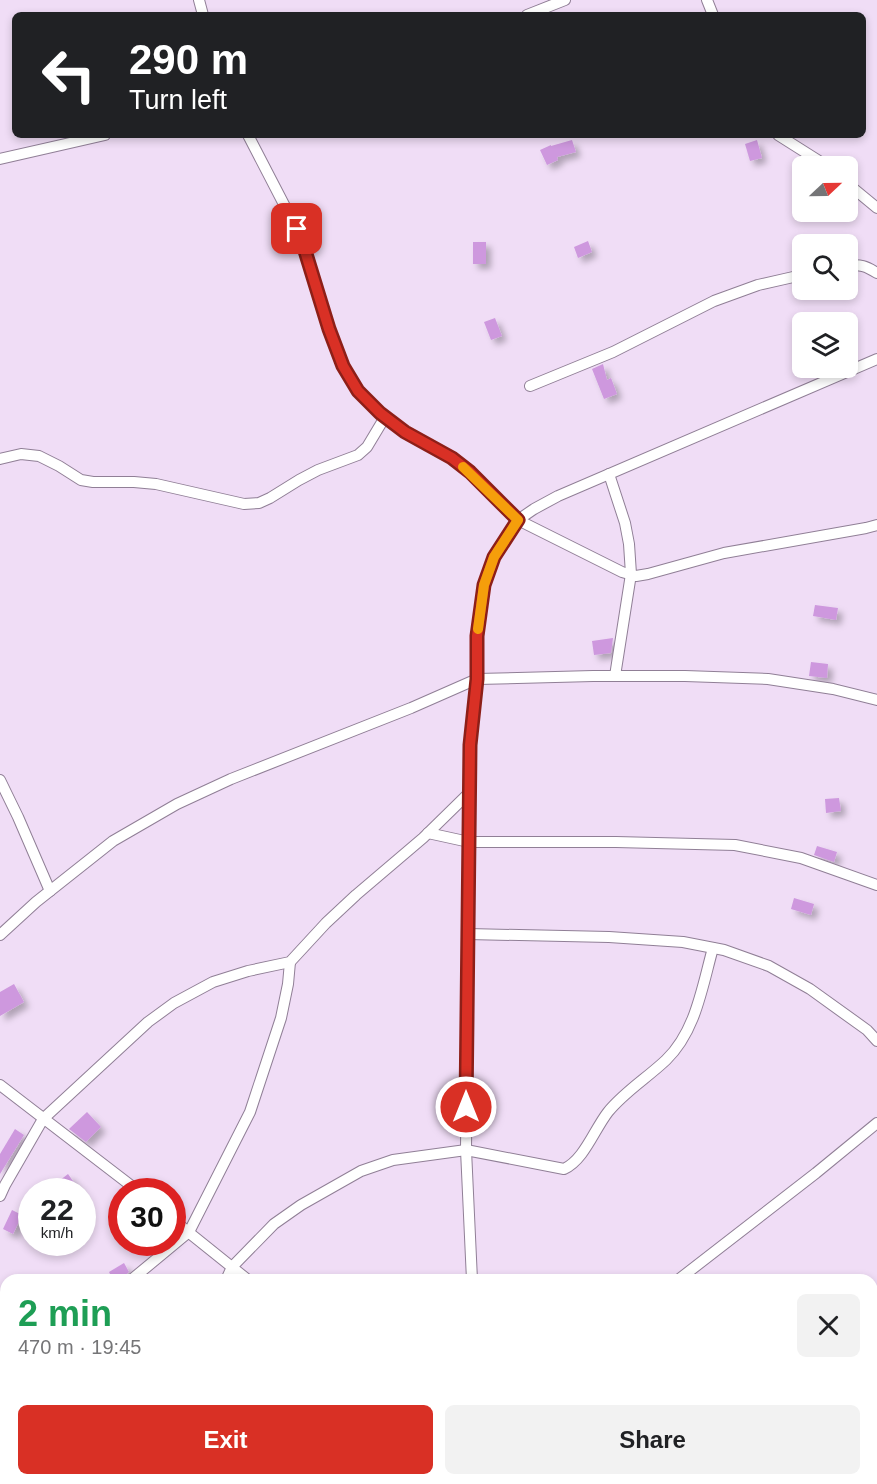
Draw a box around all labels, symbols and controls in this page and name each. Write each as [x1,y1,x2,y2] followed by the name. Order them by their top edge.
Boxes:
[30,36,108,114] icon: left
[129,36,248,83] text: 290 m
[129,85,227,115] text: Turn left
[792,156,858,222] north arrow
[792,156,858,378] map controls
[271,203,322,254] pin
[280,212,313,245] icon: arrive
[792,234,858,300] button: search
[792,312,858,378] button: layers
[434,1075,498,1139] position arrow
[108,1178,186,1256] speed limit sign: 30
[40,1193,74,1226] text: 22
[41,1224,73,1241] text: km/h
[18,1293,112,1334] text: 2 min
[797,1294,860,1357] button: close
[18,1336,141,1358] text: 470 m · 19:45
[18,1405,433,1474] button: Exit
[445,1405,860,1474] button: Share

